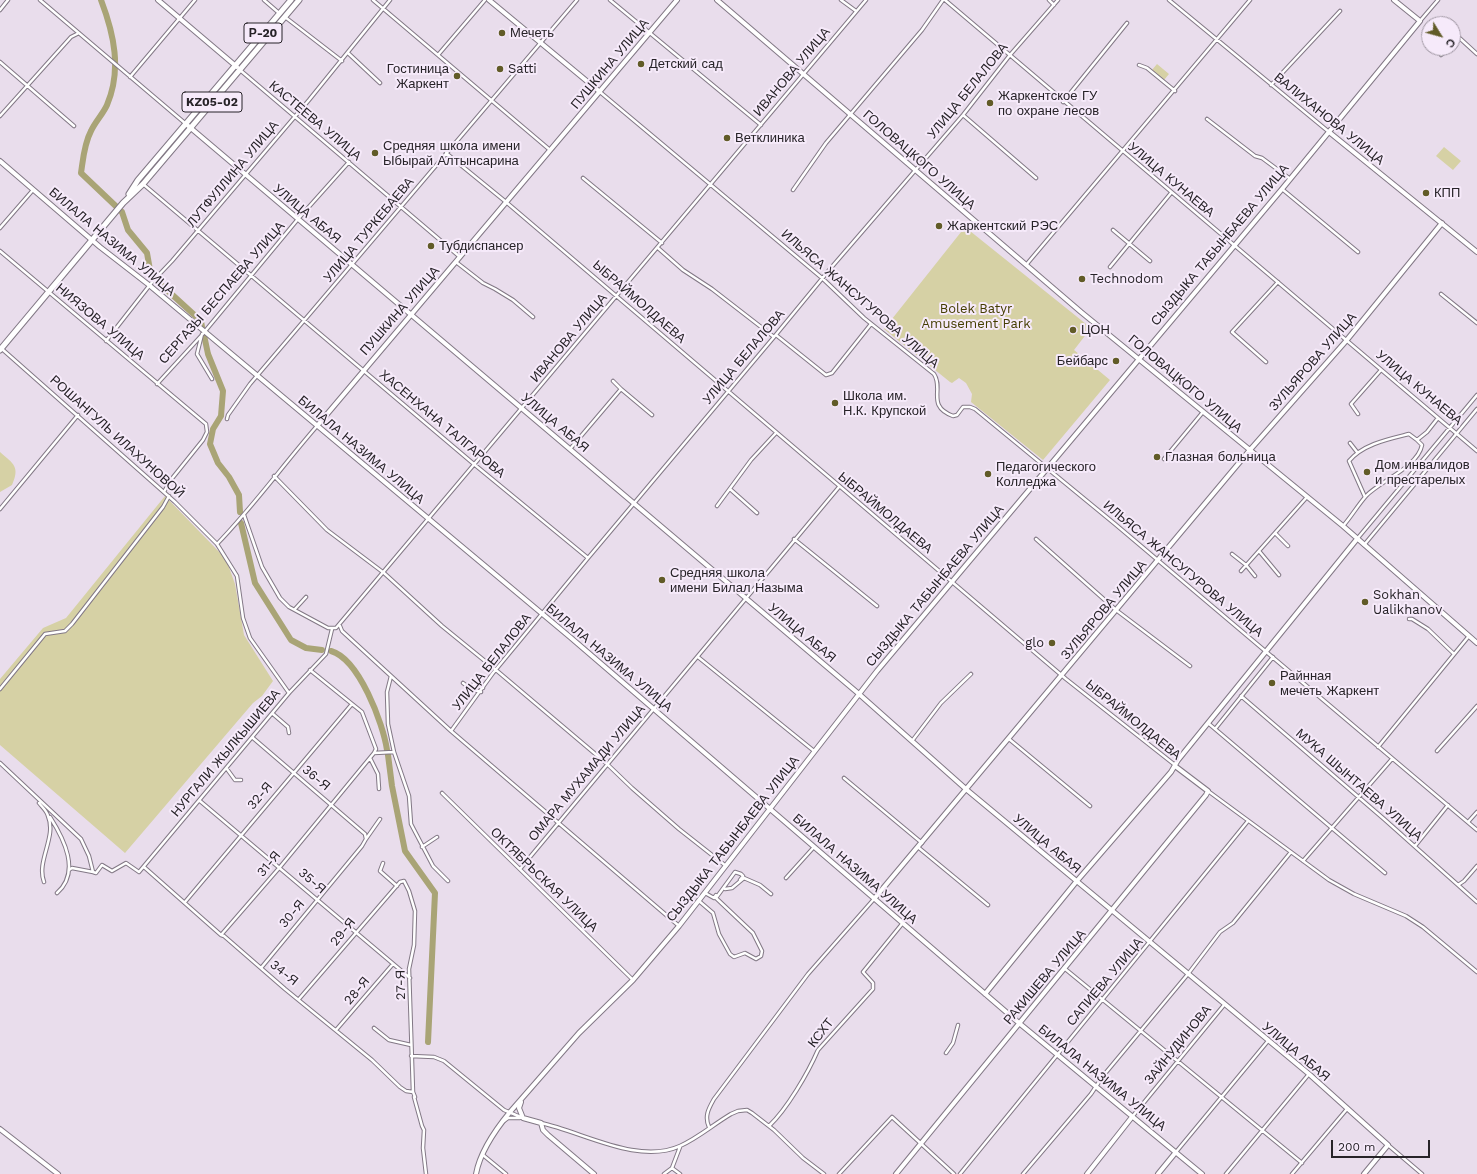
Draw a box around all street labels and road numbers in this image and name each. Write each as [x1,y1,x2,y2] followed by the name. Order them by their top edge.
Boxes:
[568,16,652,112] street label: ПУШКИНА УЛИЦА
[244,23,282,43] road number: Р-20
[750,24,834,120] street label: ИВАНОВА УЛИЦА
[925,40,1011,142] street label: УЛИЦА БЕЛАЛОВА
[1271,70,1387,168] street label: ВАЛИХАНОВА УЛИЦА
[266,78,364,164] street label: КАСТЕЕВА УЛИЦА
[182,92,242,112] road number: KZ05-02
[860,107,978,213] street label: ГОЛОВАЦКОГО УЛИЦА
[184,118,282,230] street label: ЛУТФУЛЛИНА УЛИЦА
[1125,139,1217,221] street label: УЛИЦА КУНАЕВА
[1148,161,1292,329] street label: СЫЗДЫКА ТАБЫНБАЕВА УЛИЦА
[321,174,417,286] street label: УЛИЦА ТУРКЕБАЕВА
[270,181,344,247] street label: УЛИЦА АБАЯ
[46,185,178,299] street label: БИЛАЛА НАЗИМА УЛИЦА
[156,219,288,367] street label: СЕРГАЗЫ БЕСПАЕВА УЛИЦА
[778,226,942,372] street label: ИЛЬЯСА ЖАНСУГУРОВА УЛИЦА
[589,257,689,347] street label: ЫБРАЙМОЛДАЕВА
[357,263,443,359] street label: ПУШКИНА УЛИЦА
[52,280,148,364] street label: НИЯЗОВА УЛИЦА
[527,290,611,386] street label: ИВАНОВА УЛИЦА
[700,307,788,407] street label: УЛИЦА БЕЛАЛОВА
[1266,310,1360,414] street label: ЗУЛЬЯРОВА УЛИЦА
[1125,332,1245,436] street label: ГОЛОВАЦКОГО УЛИЦА
[1373,347,1465,429] street label: УЛИЦА КУНАЕВА
[376,367,508,481] street label: ХАСЕНХАНА ТАЛГАРОВА
[47,372,187,502] street label: РОШАНГУЛЬ ИЛАХУНОВОЙ
[518,390,592,456] street label: УЛИЦА АБАЯ
[295,393,427,507] street label: БИЛАЛА НАЗИМА УЛИЦА
[835,469,935,557] street label: ЫБРАЙМОЛДАЕВА
[1100,498,1266,640] street label: ИЛЬЯСА ЖАНСУГУРОВА УЛИЦА
[863,502,1007,670] street label: СЫЗДЫКА ТАБЫНБАЕВА УЛИЦА
[1058,557,1150,663] street label: ЗУЛЬЯРОВА УЛИЦА
[765,600,839,666] street label: УЛИЦА АБАЯ
[543,601,675,715] street label: БИЛАЛА НАЗИМА УЛИЦА
[449,610,535,714] street label: УЛИЦА БЕЛАЛОВА
[1082,677,1184,763] street label: ЫБРАЙМОЛДАЕВА
[168,686,284,820] street label: НУРГАЛИ ЖЫЛКЫШИЕВА
[525,702,649,844] street label: ОМАРА МУХАМАДИ УЛИЦА
[1292,726,1426,844] street label: МУКА ШЫНТАЕВА УЛИЦА
[663,753,803,925] street label: СЫЗДЫКА ТАБЫНБАЕВА УЛИЦА
[299,762,333,794] street label: 36-Я
[244,779,276,813] street label: 32-Я
[789,811,921,927] street label: БИЛАЛА НАЗИМА УЛИЦА
[1010,811,1084,877] street label: УЛИЦА АБАЯ
[487,825,601,935] street label: ОКТЯБРЬСКАЯ УЛИЦА
[254,848,284,880] street label: 31-Я
[295,865,329,897] street label: 35-Я
[276,897,308,931] street label: 30-Я
[327,915,359,949] street label: 29-Я
[1001,926,1089,1028] street label: РАКИШЕВА УЛИЦА
[1064,935,1146,1029] street label: САПИЕВА УЛИЦА
[267,957,301,989] street label: 34-Я
[393,970,409,1000] street label: 27-Я
[341,974,373,1008] street label: 28-Я
[1141,1002,1215,1088] street label: ЗАЙНУДИНОВА
[805,1015,837,1051] street label: КСХТ
[1259,1019,1333,1085] street label: УЛИЦА АБАЯ
[1035,1022,1169,1134] street label: БИЛАЛА НАЗИМА УЛИЦА

